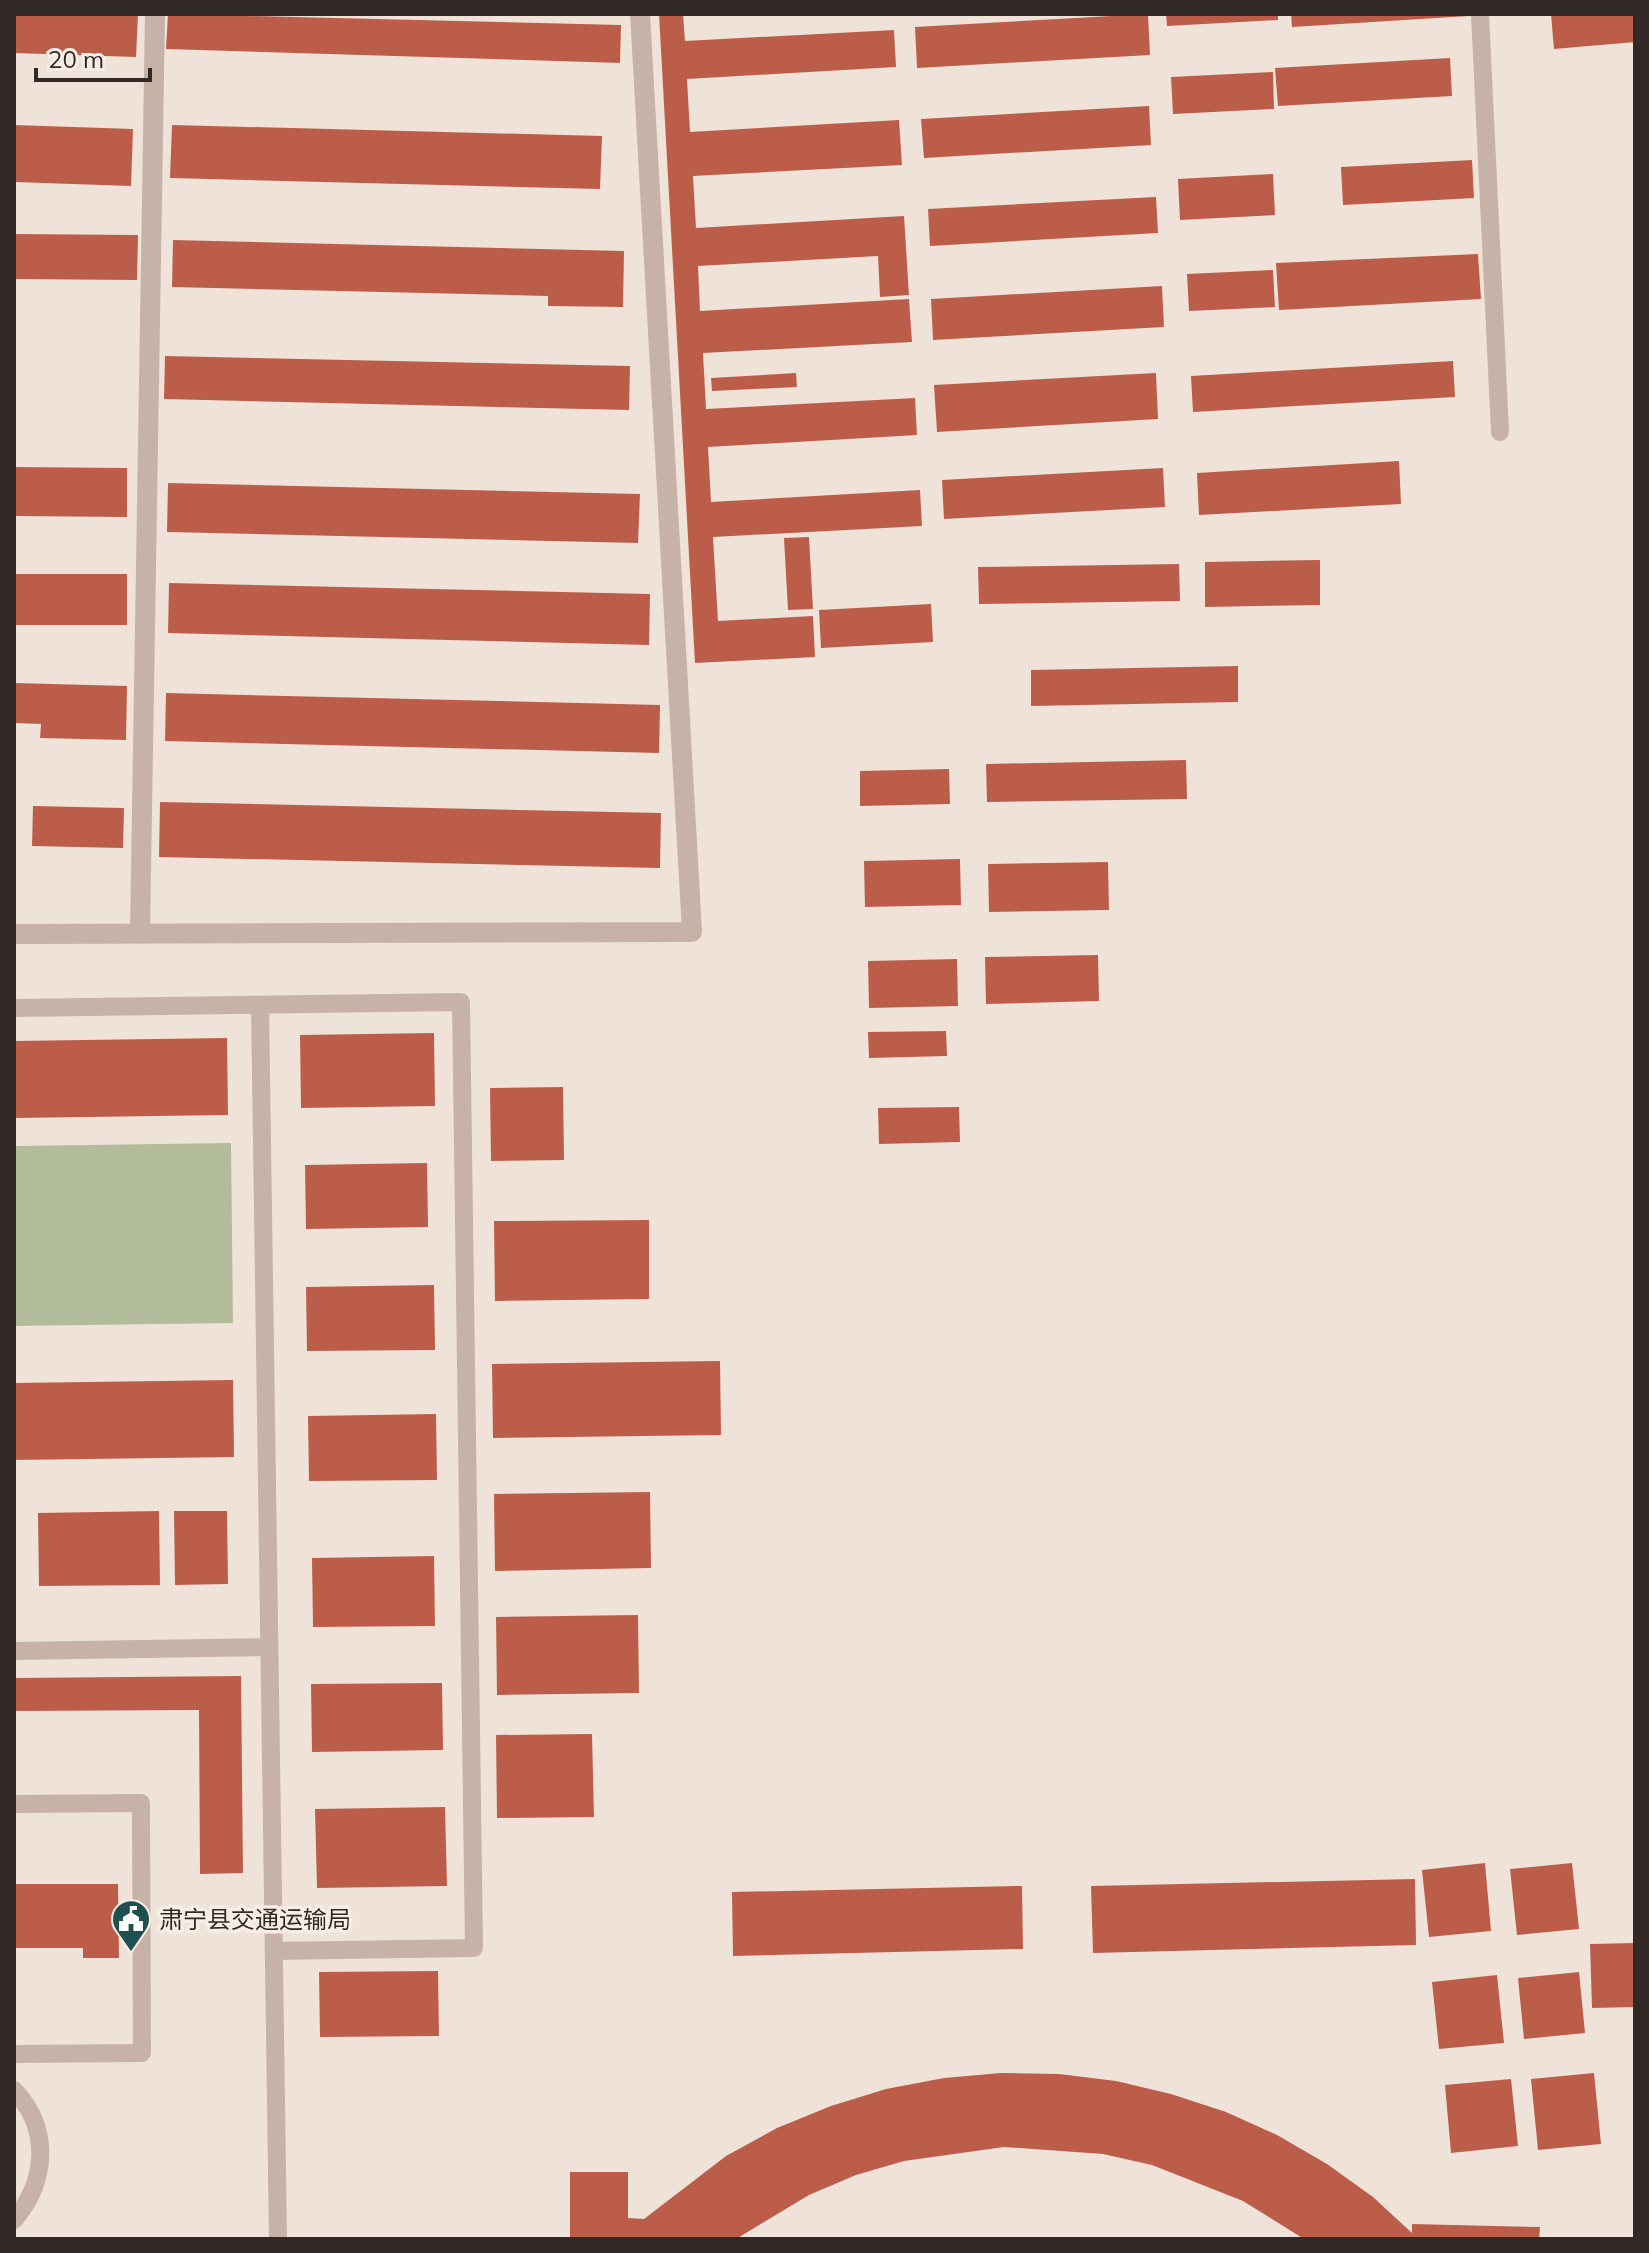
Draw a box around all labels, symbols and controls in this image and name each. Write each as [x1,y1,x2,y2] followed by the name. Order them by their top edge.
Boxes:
[36,32,150,82] scale bar
[48,44,104,74] text: 20 m
[110,1898,152,1953] public building icon: 肃宁县交通运输局
[159,1904,351,1934] place label: 肃宁县交通运输局

